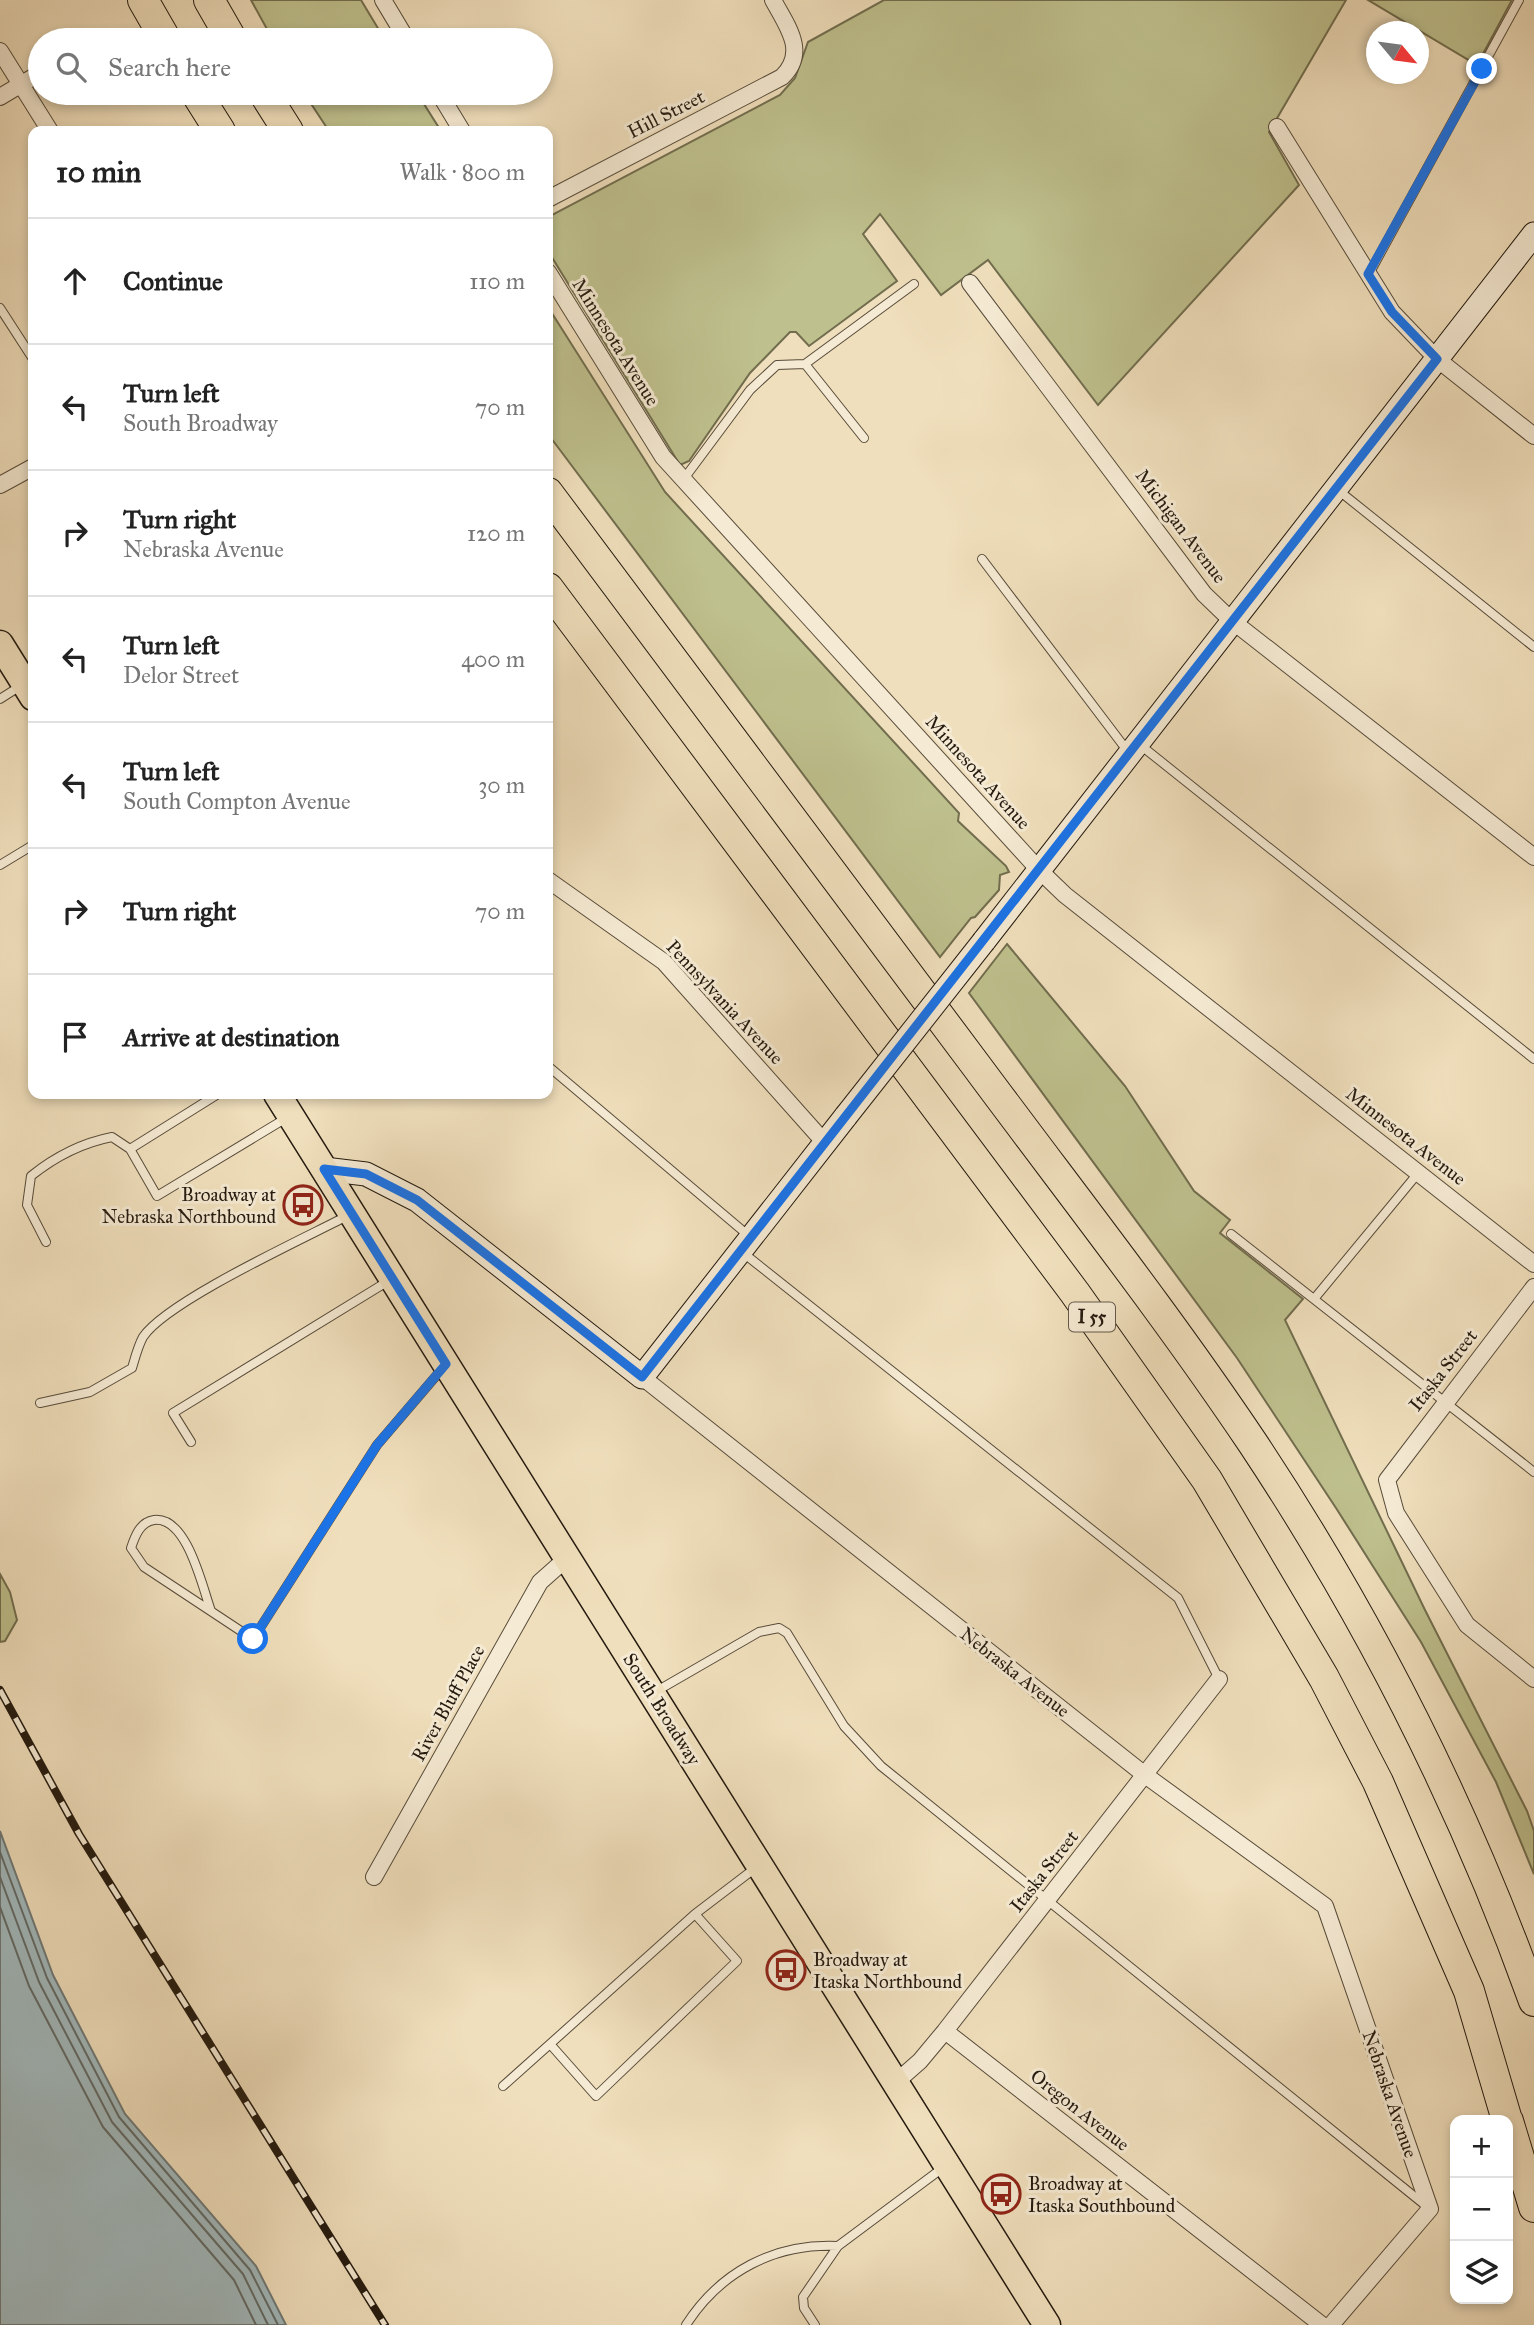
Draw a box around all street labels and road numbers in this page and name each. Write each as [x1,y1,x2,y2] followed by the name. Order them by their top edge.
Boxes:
[624,85,709,143] street label: Hill Street
[568,274,664,410] street label: Minnesota Avenue
[1130,464,1231,588] street label: Michigan Avenue
[921,710,1035,834] street label: Minnesota Avenue
[662,935,788,1069] street label: Pennsylvania Avenue
[1341,1082,1471,1190] street label: Minnesota Avenue
[1069,1302,1115,1332] road number: I 55
[1404,1324,1482,1415] street label: Itaska Street
[956,1622,1074,1722] street label: Nebraska Avenue
[407,1641,489,1765] street label: River Bluff Place
[618,1649,706,1770] street label: South Broadway
[1005,1825,1083,1916] street label: Itaska Street
[1357,2027,1423,2161] street label: Nebraska Avenue
[1025,2064,1134,2157] street label: Oregon Avenue

